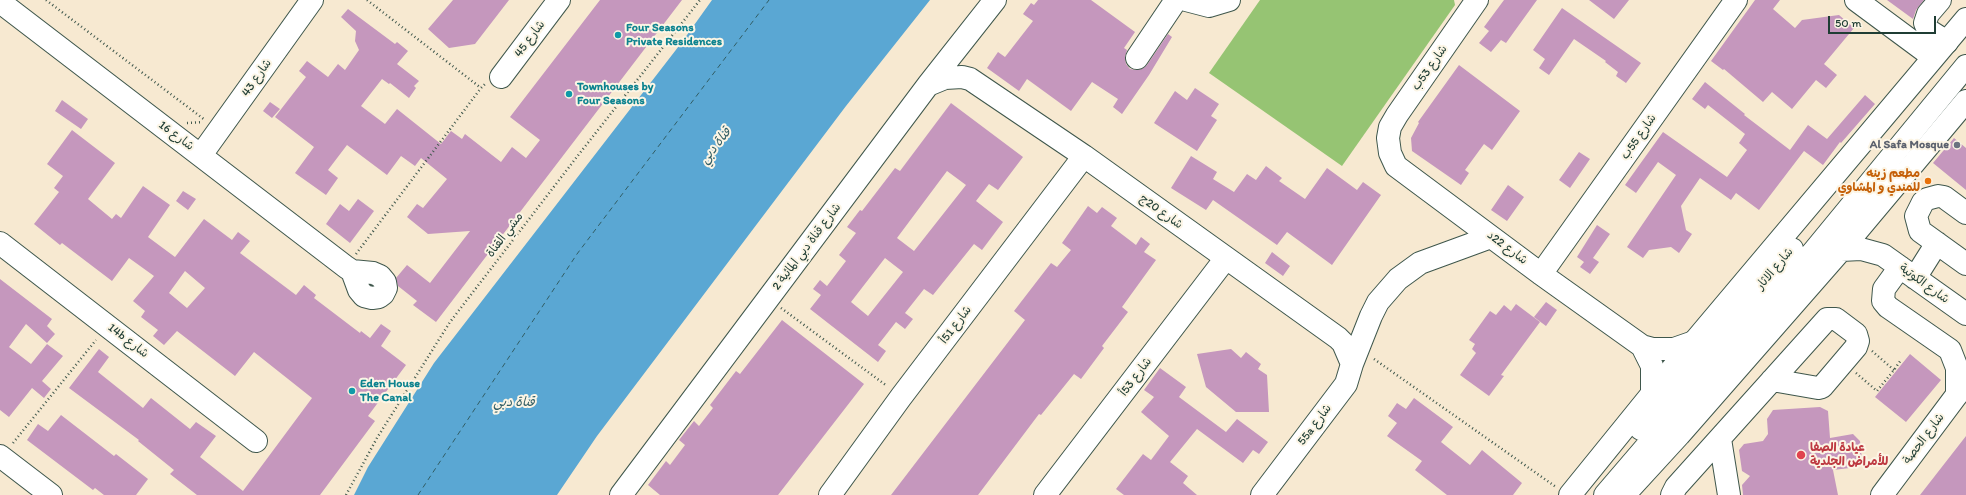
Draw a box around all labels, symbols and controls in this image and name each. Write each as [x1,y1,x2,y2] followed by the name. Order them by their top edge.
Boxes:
[1830,8,1938,34] scale bar
[1835,16,1861,30] text: 50 m
[512,18,548,60] street label: شارع 45
[626,21,722,49] place label: Four Seasons Private Residences
[613,30,623,40] marker: Four Seasons Private Residences
[1409,43,1451,93] street label: شارع 53ب
[239,56,275,100] street label: شارع 43
[577,80,653,108] place label: Townhouses by Four Seasons
[564,89,574,99] marker: Townhouses by Four Seasons
[1618,112,1660,162] street label: شارع 55ب
[155,118,197,154] street label: شارع 16
[697,125,735,167] water label: قناة دبي
[1870,138,1949,152] place label: Al Safa Mosque
[1952,140,1962,150] marker: Al Safa Mosque
[1838,167,1920,195] place label: مطعم زينه للمندي و المشاوي
[1923,176,1933,186] marker: مطعم زينه للمندي و المشاوي
[1137,192,1185,232] street label: شارع 20ج
[770,201,844,293] street label: شارع قناة دبي المائية 2
[483,210,527,260] street label: مشي القناة
[1484,228,1530,268] street label: شارع 22د
[1753,245,1797,293] street label: شارع الاثار
[1896,261,1952,307] street label: شارع الكوتية
[937,303,975,347] street label: شارع 51أ
[105,321,151,361] street label: 14b شارع
[1117,355,1155,399] street label: شارع 53أ
[360,377,420,405] place label: Eden House The Canal
[347,386,357,396] marker: Eden House The Canal
[493,395,535,411] water label: قناة دبي
[1295,402,1335,448] street label: 55a شارع
[1900,411,1948,467] street label: شارع الحصة
[1810,441,1888,469] place label: عيادة الصفا للأمراض الجلدية
[1795,449,1807,461] marker: عيادة الصفا للأمراض الجلدية

